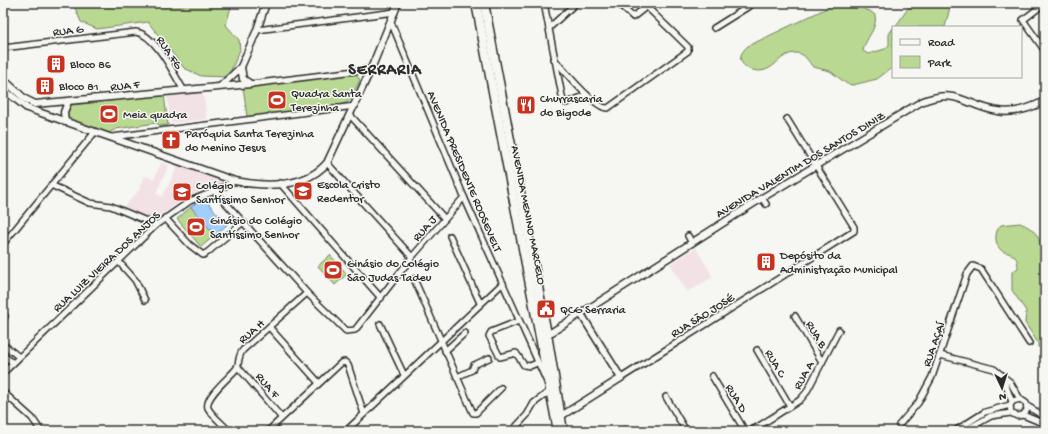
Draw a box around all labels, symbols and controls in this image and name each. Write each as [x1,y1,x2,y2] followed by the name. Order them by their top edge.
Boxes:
[52,23,85,41] street label: RUA G
[892,26,1022,78] legend
[152,34,185,73] street label: RUA FG
[928,37,955,51] text: Road
[45,53,67,75] building icon: Bloco 86
[927,57,953,71] text: Park
[69,59,112,73] place label: Bloco 86
[348,62,422,81] district label: SERRARIA
[34,75,56,97] building icon: Bloco 81
[110,78,141,95] street label: RUA F
[58,81,99,95] place label: Bloco 81
[290,88,362,116] place label: Quadra Santa Terezinha
[266,89,288,111] sports icon: Quadra Santa Terezinha
[423,89,504,256] street label: AVENIDA PRESIDENTE ROOSEVELT
[540,93,603,121] place label: Churrascaria do Bigode
[515,94,537,116] restaurant icon: Churrascaria do Bigode
[98,103,120,125] sports icon: Meia quadra
[123,109,187,123] place label: Meia quadra
[714,109,888,222] street label: AVENIDA VALENTIM DOS SANTOS DINIZ
[184,128,314,156] place label: Paróquia Santa Terezinha do Menino Jesus
[160,129,182,151] church icon: Paróquia Santa Terezinha do Menino Jesus
[507,145,547,286] street label: AVENIDA MENINO MARCELO
[317,179,380,207] place label: Escola Cristo Redentor
[196,180,287,208] place label: Colégio Santíssimo Senhor
[292,180,314,202] school or university icon: Escola Cristo Redentor
[171,181,193,203] school or university icon: Colégio Santíssimo Senhor
[51,209,164,316] street label: RUA LUIZ VIEIRA DOS ANJOS
[411,213,441,245] street label: RUA J
[210,215,302,243] place label: Ginásio do Colégio Santíssimo Senhor
[185,216,207,238] sports icon: Ginásio do Colégio Santíssimo Senhor
[779,250,898,278] place label: Depósito da Administração Municipal
[755,251,777,273] building icon: Depósito da Administração Municipal
[347,258,439,286] place label: Ginásio do Colégio São Judas Tadeu
[322,259,344,281] sports icon: Ginásio do Colégio São Judas Tadeu
[669,291,738,342] street label: RUA SÃO JOSÉ
[535,298,557,320] public building icon: QCG Serraria
[560,304,626,318] place label: QCG Serraria
[236,317,268,348] street label: RUA H
[802,319,829,352] street label: RUA B
[921,320,949,369] street label: RUA AÇAÍ
[761,348,789,382] street label: RUA C
[791,359,819,393] street label: RUA A
[982,368,1022,408] north arrow
[252,371,282,403] street label: RUA F
[721,382,749,416] street label: RUA D
[999,390,1007,402] text: N

